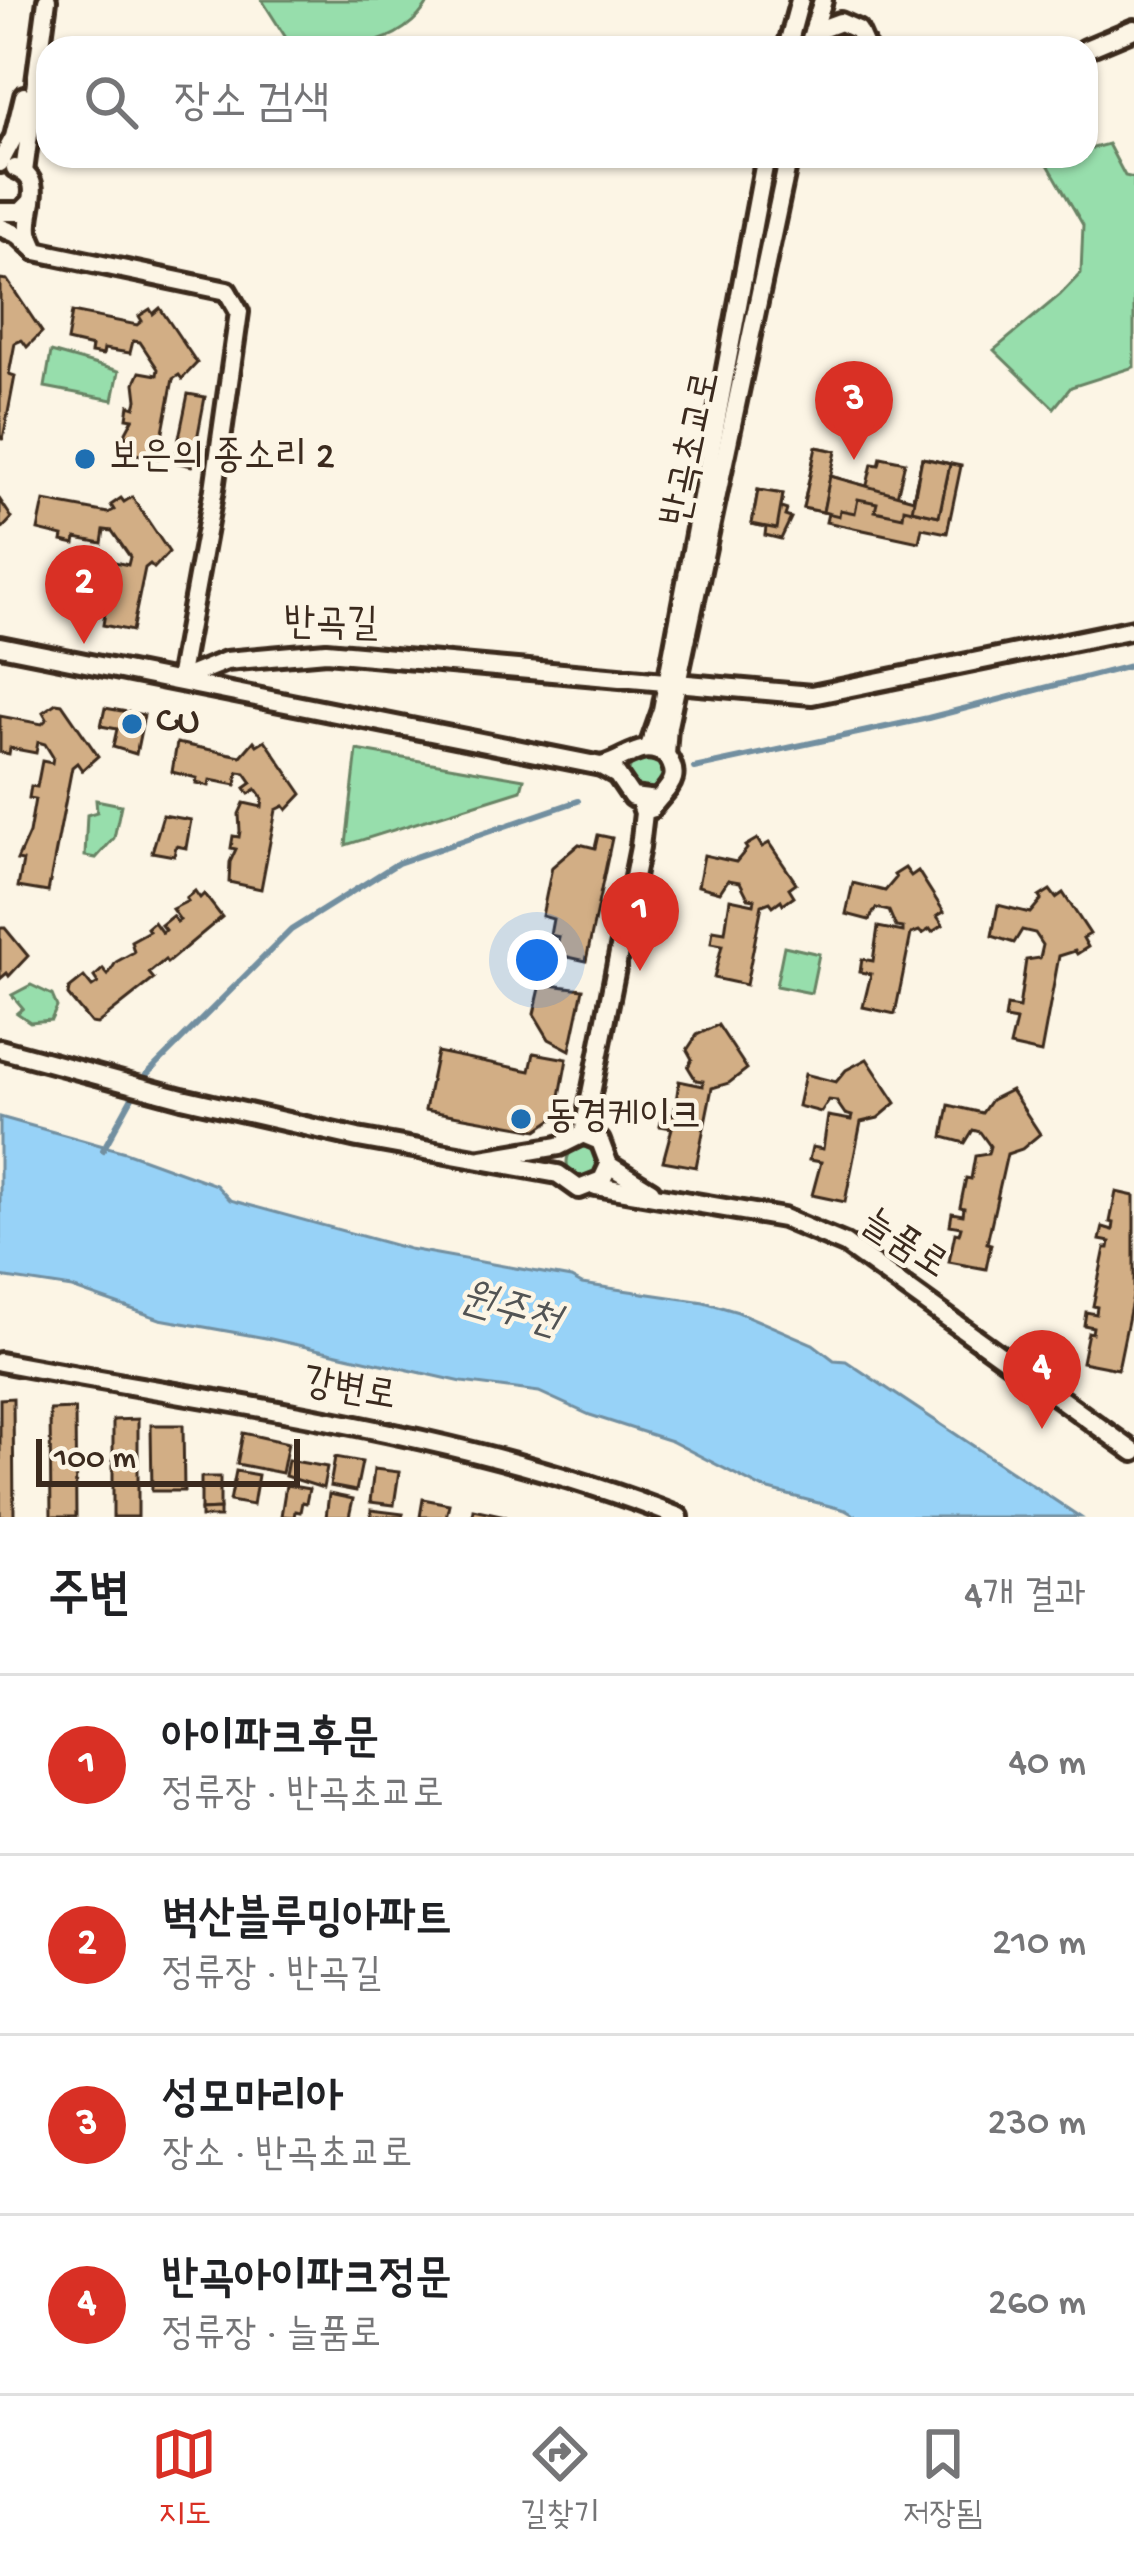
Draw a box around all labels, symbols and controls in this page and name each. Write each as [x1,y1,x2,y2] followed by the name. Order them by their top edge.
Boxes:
[36,36,1098,168] search box
[78,69,144,135] icon: search
[174,79,330,132] text: 장소 검색
[815,361,893,460] pin: 3
[655,367,733,531] street label: 반곡초교로
[109,436,335,482] place label: 보은의 종소리 2
[72,446,98,472] marker: 보은의 종소리 2
[45,545,123,644] pin: 2
[284,602,378,650] street label: 반곡길
[156,701,200,747] place label: CU
[119,711,145,737] marker: CU
[601,872,679,971] pin: 1
[507,930,567,990] your location
[545,1096,702,1142] place label: 동경케이크
[508,1106,534,1132] marker: 동경케이크
[851,1201,955,1291] street label: 늘품로
[454,1275,569,1352] water label: 원주천
[1003,1330,1081,1429] pin: 4
[299,1361,399,1423] street label: 강변로
[36,1433,300,1486] scale bar
[54,1441,136,1479] text: 100 m
[48,1569,130,1629] text: 주변
[964,1575,1086,1621] text: 4개 결과
[162,1715,379,1768] text: 아이파크후문
[79,1742,95,1788] text: 1
[1008,1742,1086,1788] text: 40 m
[162,1774,444,1820] text: 정류장 · 반곡초교로
[162,1895,452,1948] text: 벽산블루밍아파트
[77,1922,97,1968] text: 2
[992,1922,1086,1968] text: 210 m
[162,1954,381,2000] text: 정류장 · 반곡길
[162,2075,343,2128] text: 성모마리아
[77,2102,97,2148] text: 3
[988,2102,1086,2148] text: 230 m
[162,2134,412,2180] text: 장소 · 반곡초교로
[162,2255,452,2308] text: 반곡아이파크정문
[78,2282,96,2328] text: 4
[988,2282,1086,2328] text: 260 m
[162,2314,381,2360] text: 정류장 · 늘품로
[151,2421,217,2536] tab: 지도
[520,2421,600,2536] tab: 길찾기
[903,2421,983,2536] tab: 저장됨

